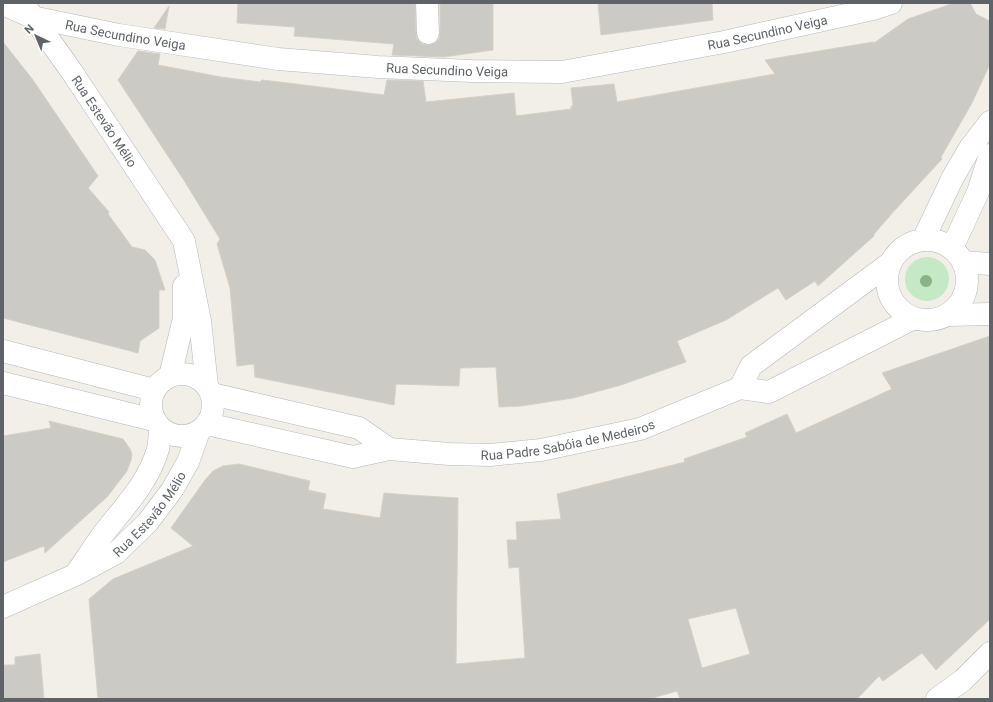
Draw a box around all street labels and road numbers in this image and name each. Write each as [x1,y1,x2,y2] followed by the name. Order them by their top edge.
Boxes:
[706,12,829,52] street label: Rua Secundino Veiga
[64,17,187,52] street label: Rua Secundino Veiga
[386,60,508,79] street label: Rua Secundino Veiga
[69,73,140,170] street label: Rua Estevão Mélio
[480,416,657,463] street label: Rua Padre Sabóia de Medeiros
[110,469,189,560] street label: Rua Estevão Mélio

